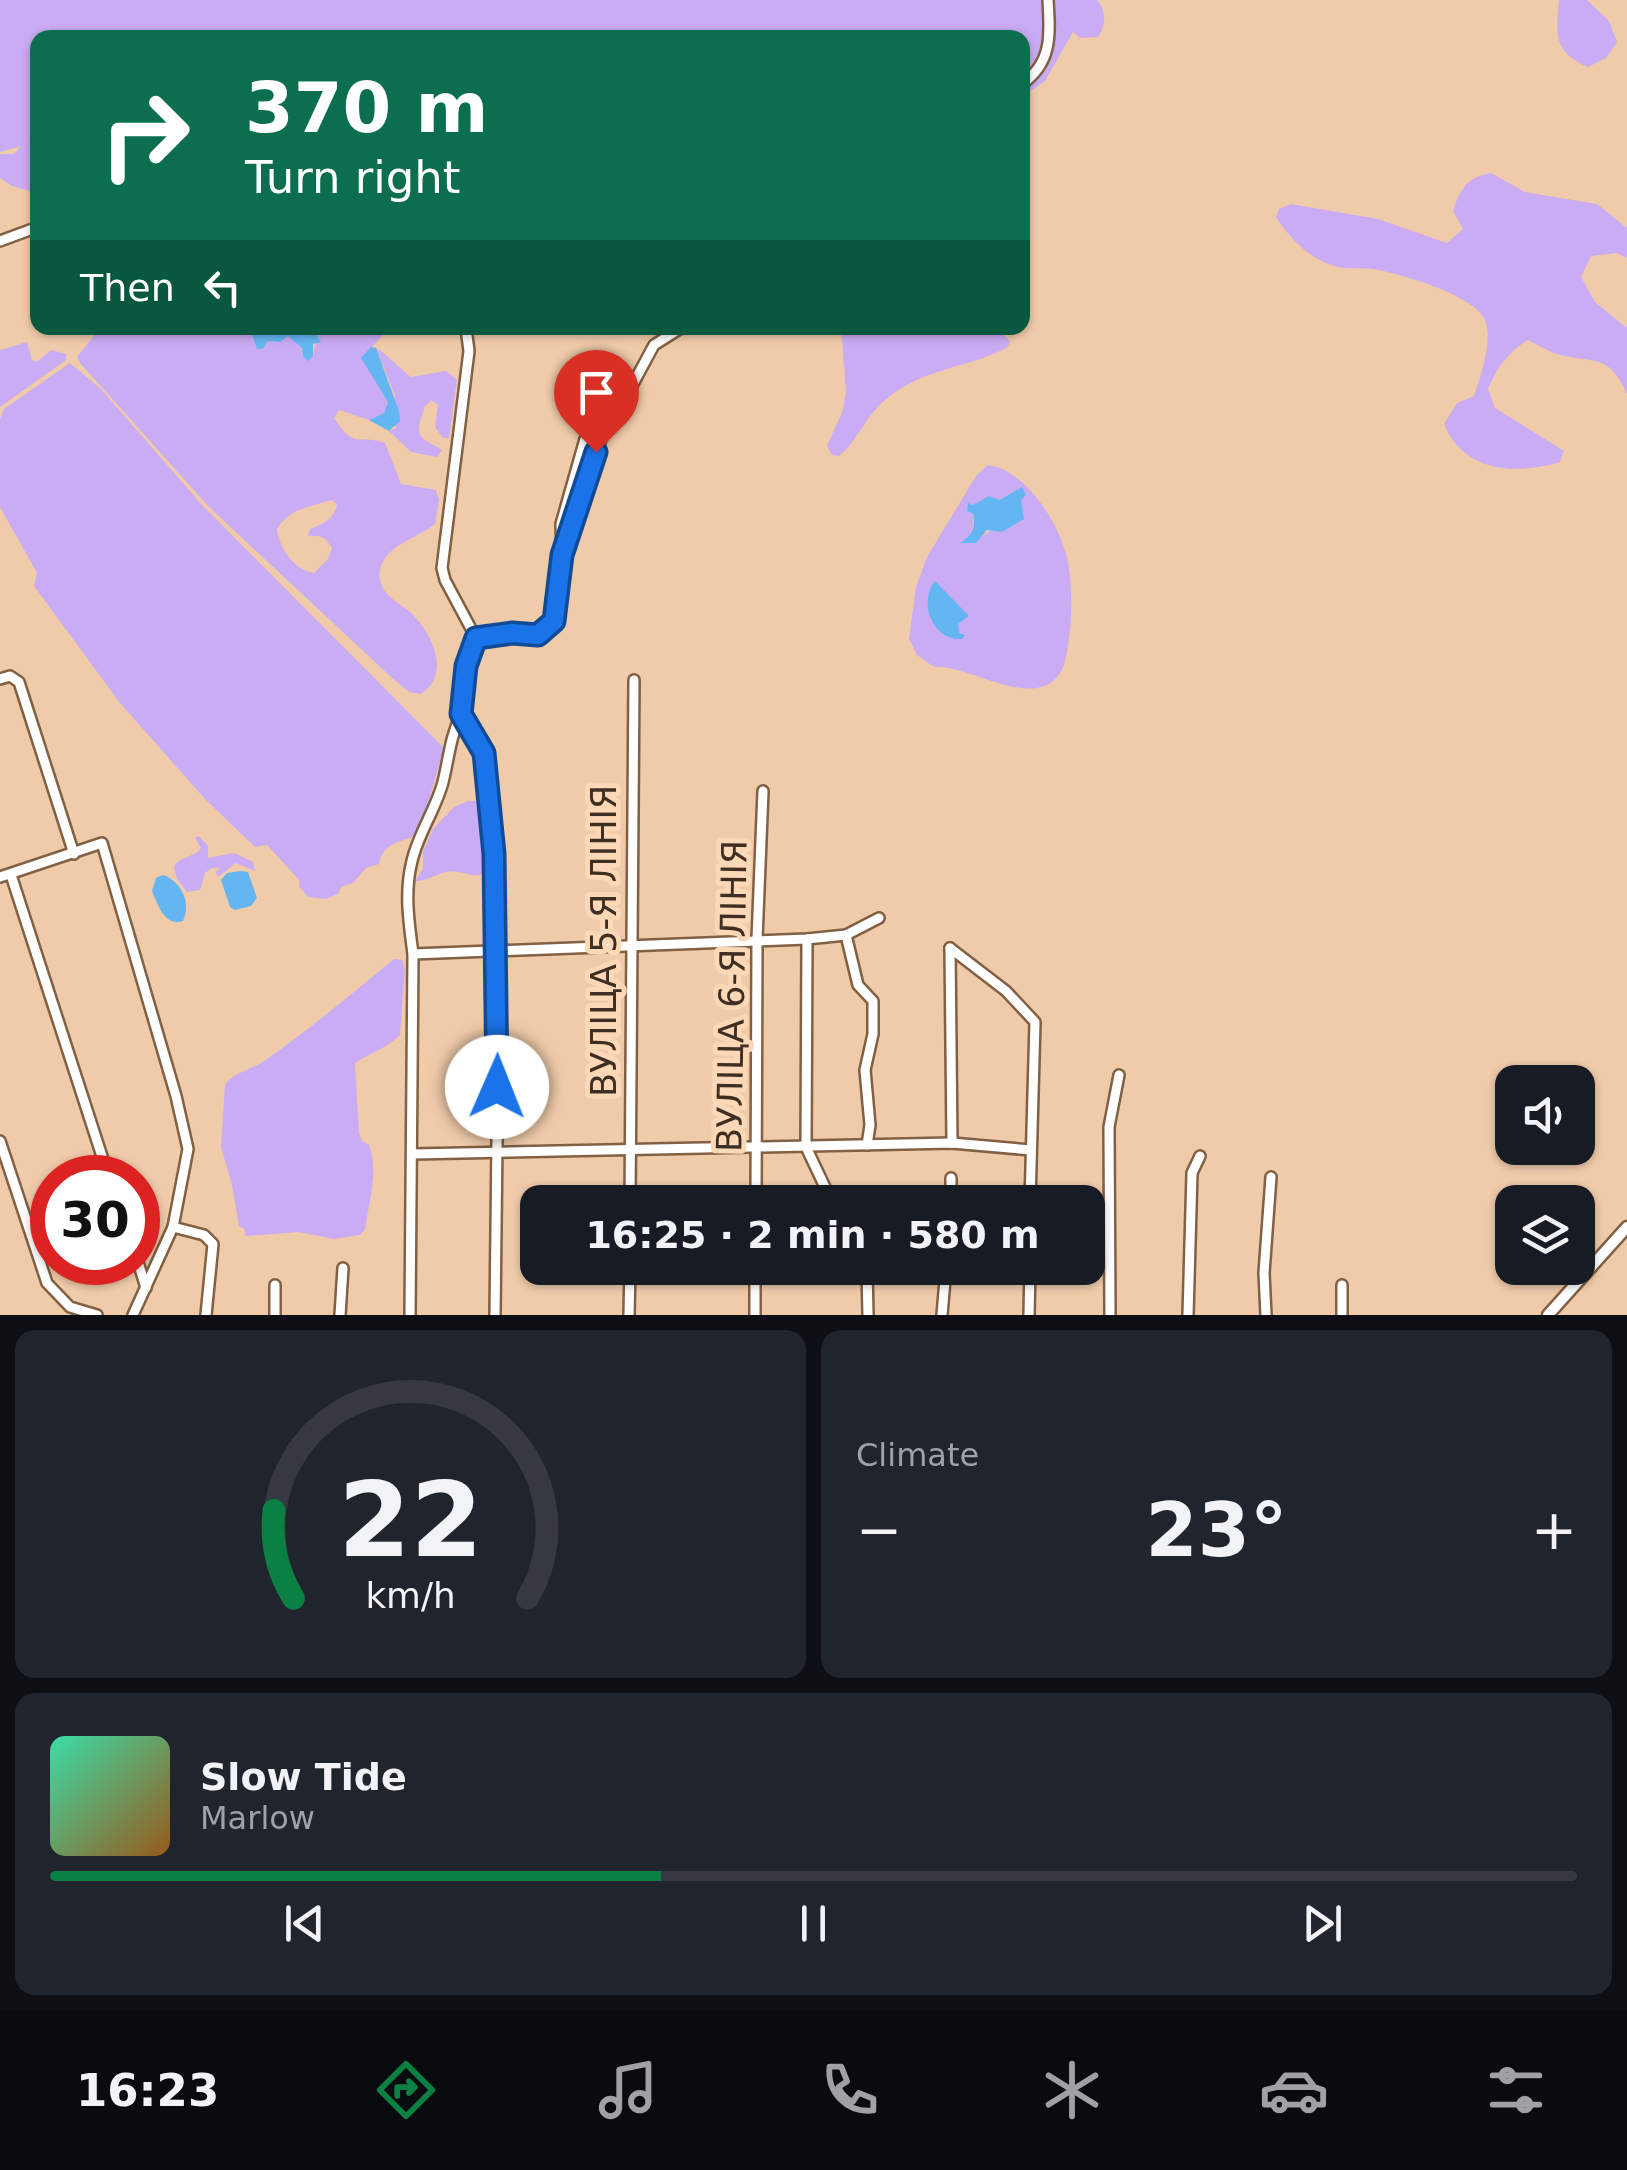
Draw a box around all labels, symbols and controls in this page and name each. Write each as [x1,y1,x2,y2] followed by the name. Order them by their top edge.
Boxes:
[245,67,488,149] text: 370 m
[80,70,210,200] icon: right
[245,151,460,204] text: Turn right
[195,260,250,315] icon: left
[80,266,175,310] text: Then
[554,350,639,453] pin
[569,365,624,420] icon: arrive
[584,785,624,1097] street label: ВУЛІЦА 5-Я ЛІНІЯ
[709,840,755,1152] street label: ВУЛІЦА 6-Я ЛІНІЯ
[445,1035,549,1139] position arrow
[1495,1065,1595,1285] map controls
[1495,1065,1595,1165] button: sound
[30,1155,160,1285] speed limit sign: 30
[1495,1185,1595,1285] button: layers
[585,1213,1040,1257] text: 16:25 · 2 min · 580 m
[856,1436,979,1474] text: Climate
[338,1459,483,1581] text: 22
[1146,1486,1287,1574] text: 23°
[856,1498,902,1562] text: −
[1531,1498,1577,1562] text: +
[365,1575,456,1616] text: km/h
[200,1755,407,1799] text: Slow Tide
[200,1799,315,1837] text: Marlow
[277,1896,332,1951] icon: previous
[786,1896,841,1951] icon: pause
[1295,1896,1350,1951] icon: next
[371,2055,441,2125] icon: directions
[593,2055,663,2125] icon: music
[815,2055,885,2125] icon: phone
[1037,2055,1107,2125] icon: climate
[1259,2055,1329,2125] icon: car
[1481,2055,1551,2125] icon: filters
[76,2064,219,2117] text: 16:23

